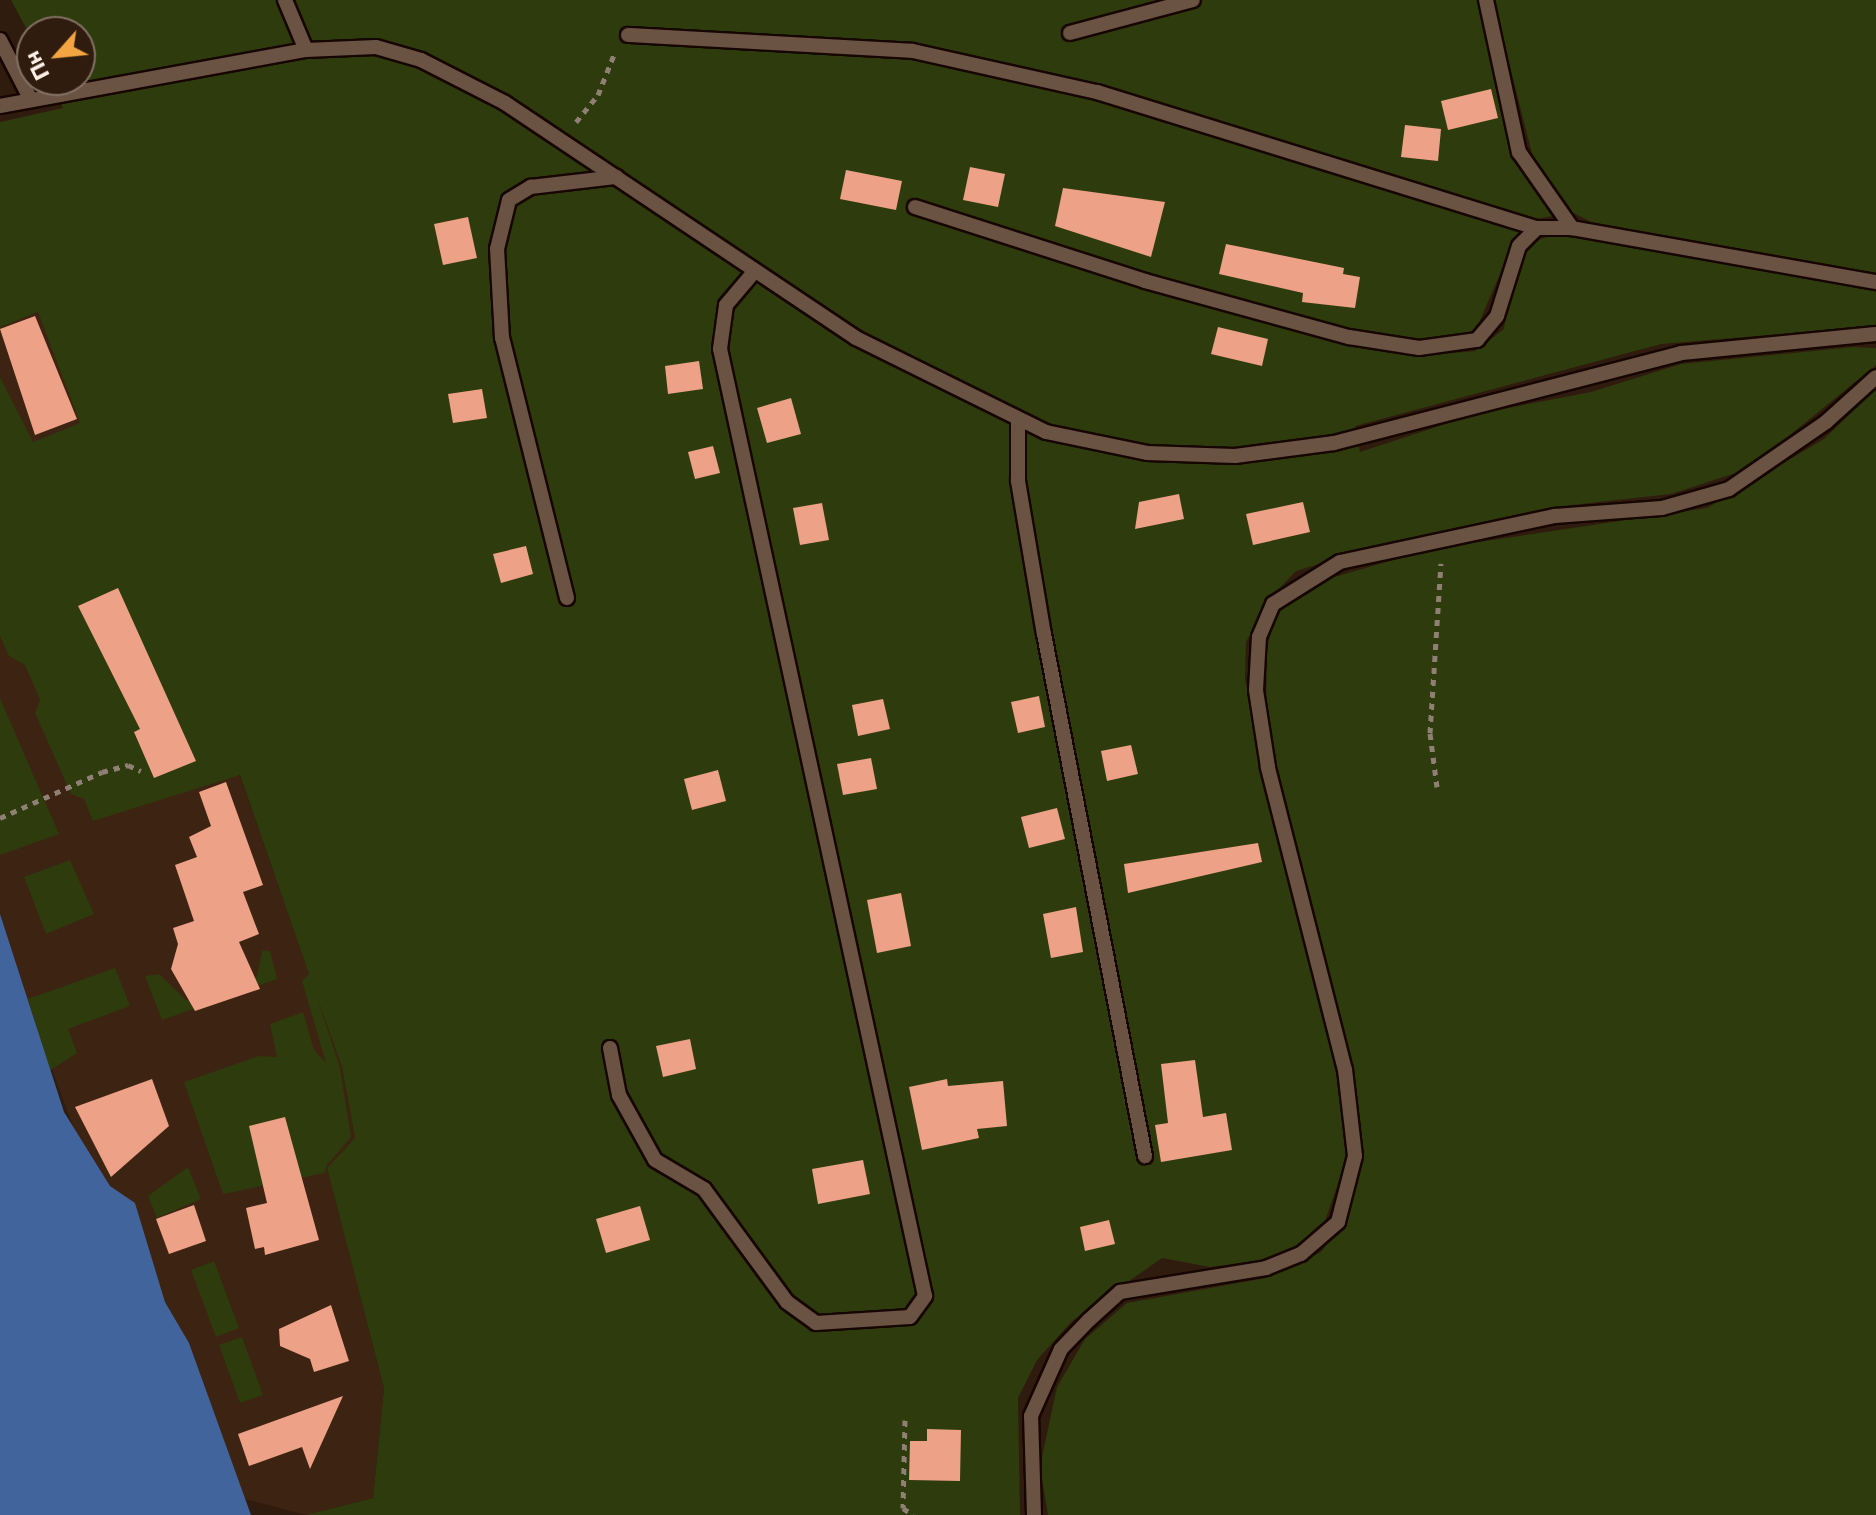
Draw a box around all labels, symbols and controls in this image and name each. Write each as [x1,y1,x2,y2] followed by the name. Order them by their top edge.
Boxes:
[16,16,96,96] north arrow
[17,47,55,85] text: Пн

